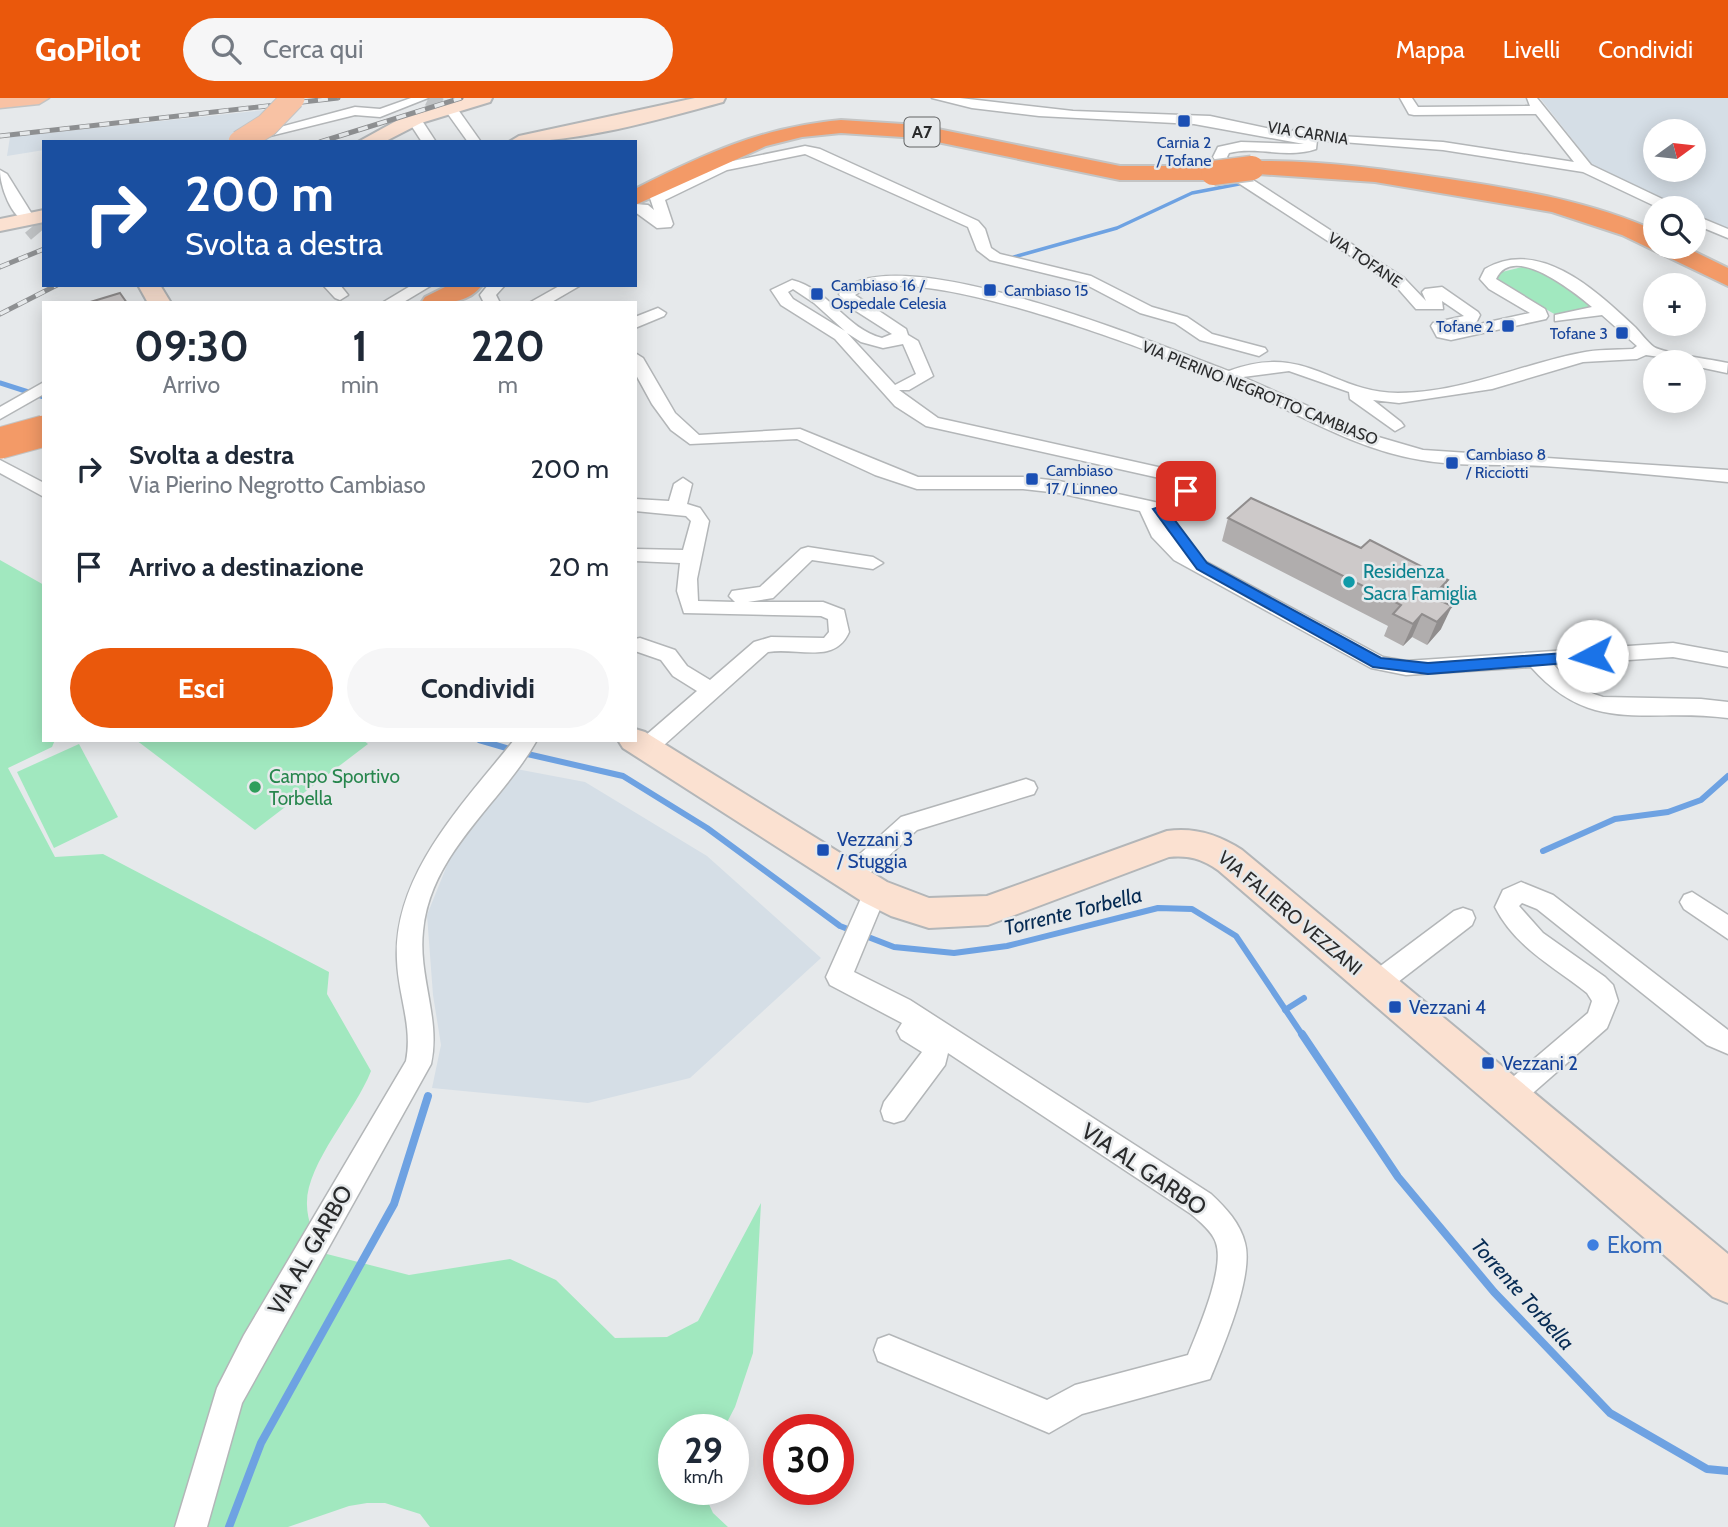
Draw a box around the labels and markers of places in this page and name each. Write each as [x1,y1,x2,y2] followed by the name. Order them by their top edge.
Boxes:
[1176,113,1192,129] marker: Carnia 2 / Tofane
[1156,133,1211,170] place label: Carnia 2 / Tofane
[831,276,947,313] place label: Cambiaso 16 / Ospedale Celesia
[1004,281,1088,300] place label: Cambiaso 15
[982,282,998,298] marker: Cambiaso 15
[809,286,825,302] marker: Cambiaso 16 / Ospedale Celesia
[1436,317,1494,336] place label: Tofane 2
[1500,318,1516,334] marker: Tofane 2
[1550,324,1608,343] place label: Tofane 3
[1614,325,1630,341] marker: Tofane 3
[1465,445,1546,482] place label: Cambiaso 8 / Ricciotti
[1444,455,1460,471] marker: Cambiaso 8 / Ricciotti
[1046,461,1118,498] place label: Cambiaso 17 / Linneo
[1156,461,1216,521] pin
[1024,471,1040,487] marker: Cambiaso 17 / Linneo
[1363,560,1477,605] place label: Residenza Sacra Famiglia
[1341,574,1357,590] marker: Residenza Sacra Famiglia
[269,765,400,810] place label: Campo Sportivo Torbella
[247,779,263,795] marker: Campo Sportivo Torbella
[836,828,913,873] place label: Vezzani 3 / Stuggia
[815,842,831,858] marker: Vezzani 3 / Stuggia
[1409,996,1486,1019] place label: Vezzani 4
[1387,999,1403,1015] marker: Vezzani 4
[1502,1052,1578,1075] place label: Vezzani 2
[1480,1055,1496,1071] marker: Vezzani 2
[1607,1231,1662,1259] place label: Ekom
[1585,1237,1601,1253] marker: Ekom

